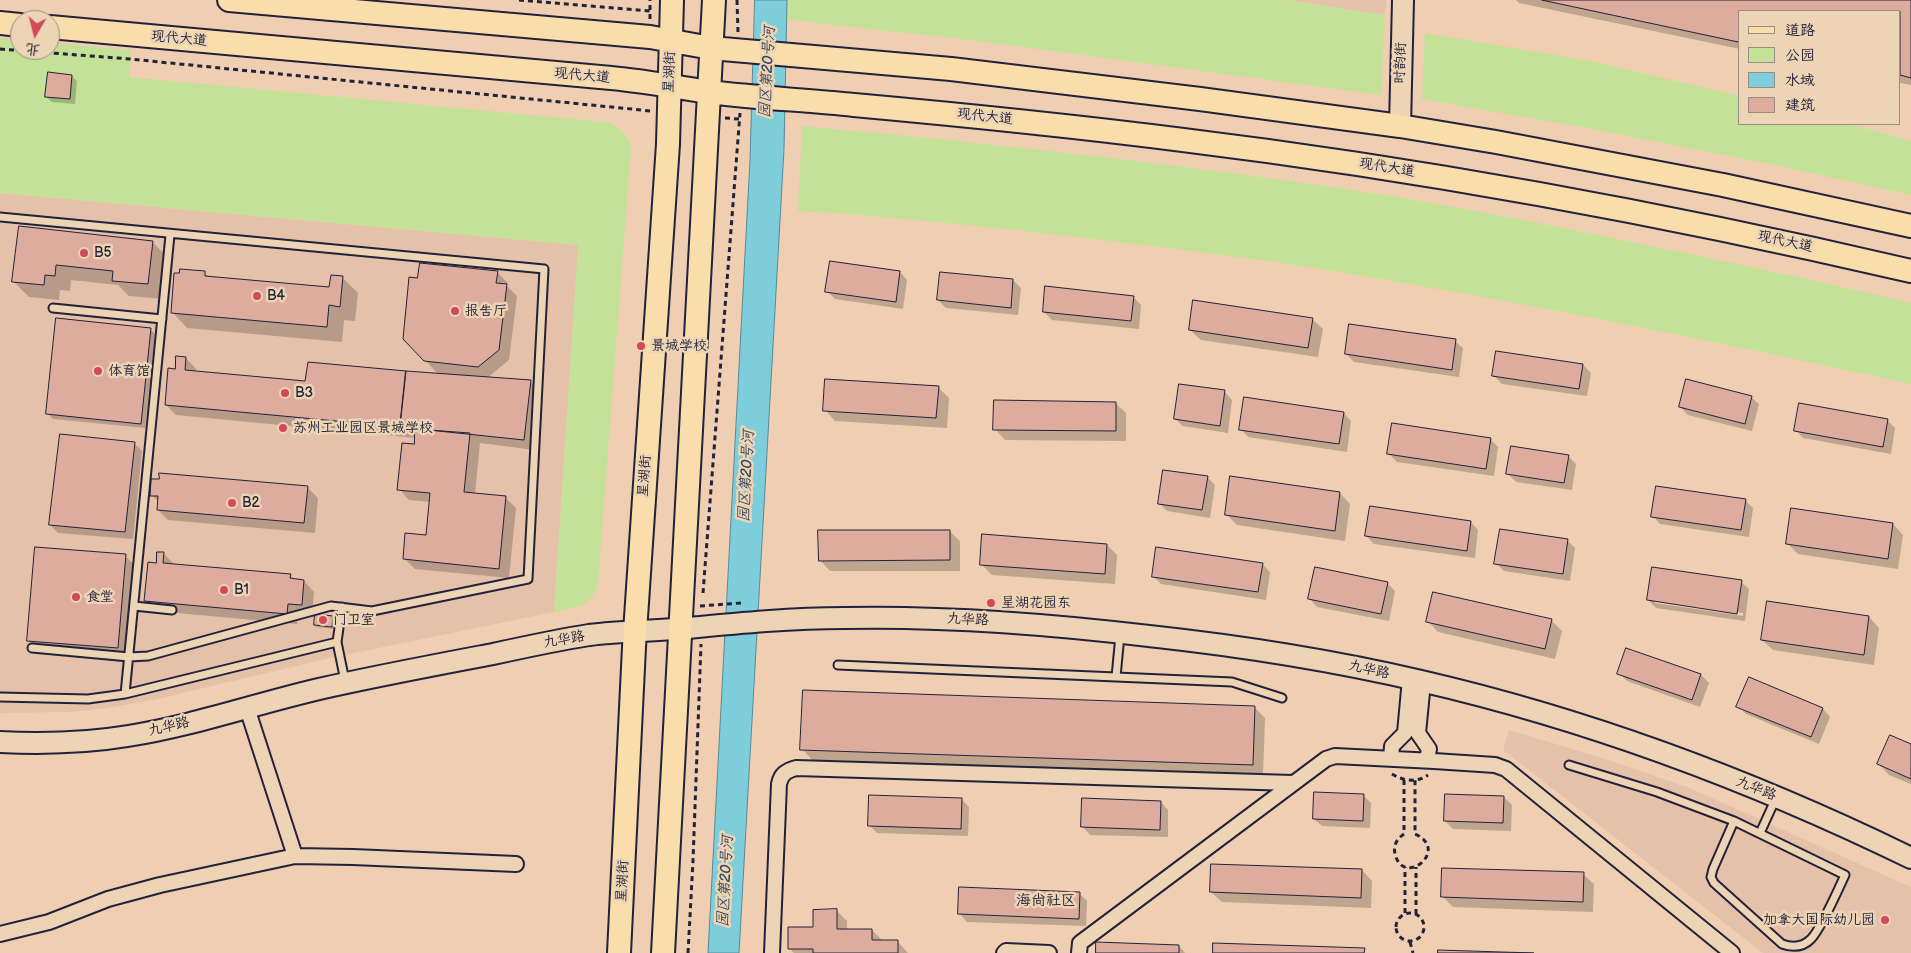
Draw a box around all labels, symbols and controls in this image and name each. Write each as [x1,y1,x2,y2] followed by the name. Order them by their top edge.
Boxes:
[10,10,60,60] north arrow
[1738,10,1901,125] legend
[1785,21,1815,40] text: 道路
[757,26,779,118] water label: 园区第20号河
[150,28,208,50] street label: 现代大道
[25,40,41,59] text: 北
[1392,42,1410,84] street label: 时韵街
[1785,46,1815,65] text: 公园
[661,51,679,93] street label: 星湖街
[553,65,611,87] street label: 现代大道
[1785,71,1815,90] text: 水域
[1785,96,1815,115] text: 建筑
[956,106,1014,128] street label: 现代大道
[1358,155,1416,181] street label: 现代大道
[1756,228,1814,256] street label: 现代大道
[94,245,112,261] place label: B5
[78,247,90,259] marker: B5
[267,288,285,304] place label: B4
[251,290,263,302] marker: B4
[465,303,507,319] place label: 报告厅
[449,305,461,317] marker: 报告厅
[651,338,707,354] place label: 景城学校
[635,340,647,352] marker: 景城学校
[108,363,150,379] place label: 体育馆
[92,365,104,377] marker: 体育馆
[295,385,313,401] place label: B3
[279,387,291,399] marker: B3
[293,420,433,436] place label: 苏州工业园区景城学校
[277,422,289,434] marker: 苏州工业园区景城学校
[736,430,758,522] water label: 园区第20号河
[635,454,655,498] street label: 星湖街
[242,495,260,511] place label: B2
[226,497,238,509] marker: B2
[234,582,249,598] place label: B1
[218,584,230,596] marker: B1
[86,589,114,605] place label: 食堂
[70,591,82,603] marker: 食堂
[1001,595,1071,611] place label: 星湖花园东
[985,597,997,609] marker: 星湖花园东
[947,611,989,629] street label: 九华路
[333,612,375,628] place label: 门卫室
[317,614,329,626] marker: 门卫室
[542,628,586,652] street label: 九华路
[1347,657,1391,683] street label: 九华路
[147,714,191,740] street label: 九华路
[1733,773,1779,805] street label: 九华路
[715,835,737,927] water label: 园区第20号河
[614,860,632,902] street label: 星湖街
[1016,892,1076,910] district label: 海尚社区
[1763,912,1875,928] place label: 加拿大国际幼儿园
[1879,914,1891,926] marker: 加拿大国际幼儿园

